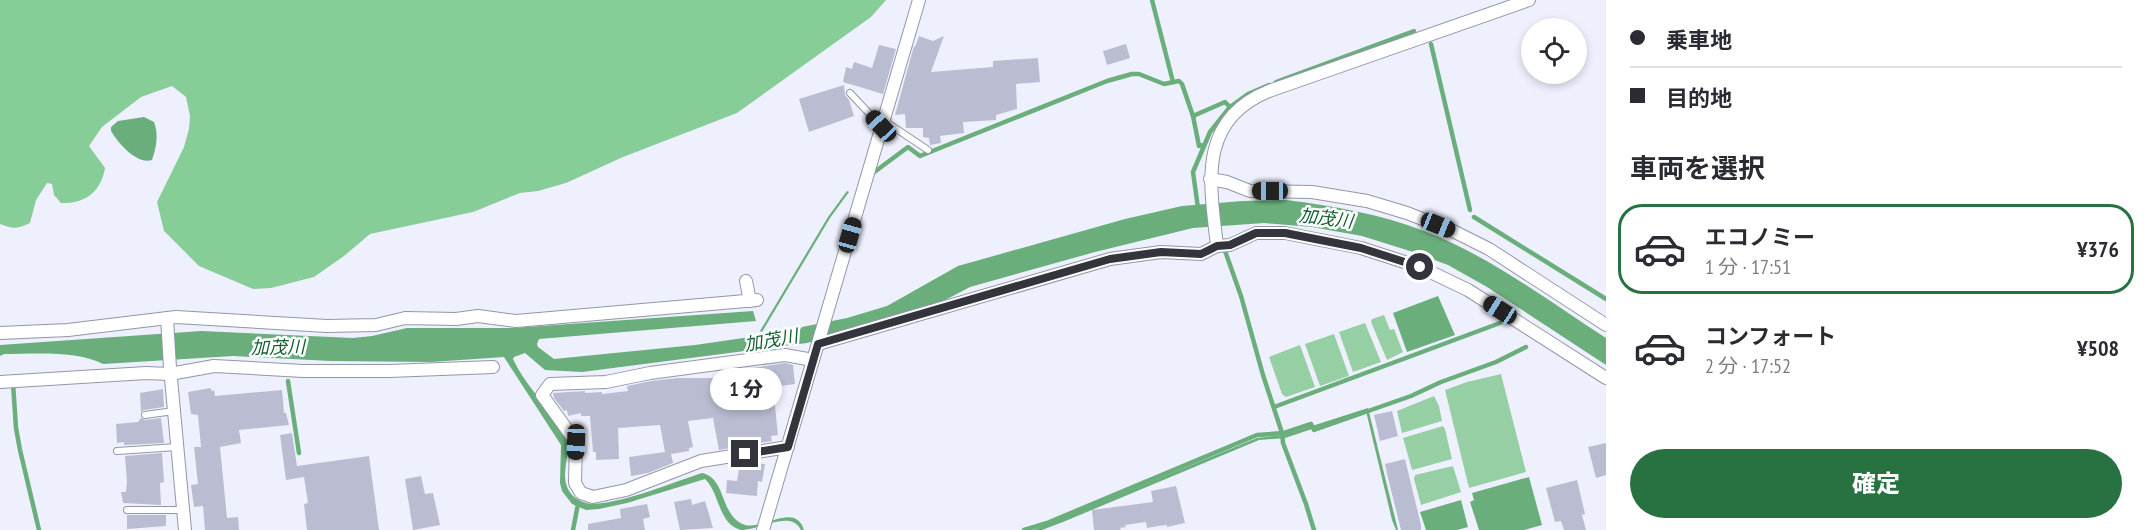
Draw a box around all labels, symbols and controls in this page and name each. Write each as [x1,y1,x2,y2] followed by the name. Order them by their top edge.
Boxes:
[1521,18,1587,84] map controls
[1521,18,1587,84] button: locate
[1666,26,1732,54] text: 乗車地
[1666,84,1732,112] text: 目的地
[862,107,900,145] car
[1630,151,1765,185] text: 車両を選択
[1252,182,1288,200] car
[1298,203,1356,233] water label: 加茂川
[1418,210,1458,240] car
[836,215,864,255] car
[1633,222,1687,276] icon: car
[1705,223,1815,251] text: エコノミー
[2077,235,2119,263] text: ¥376
[1406,253,1433,280] route start
[1705,254,1791,280] text: 1 分 · 17:51
[1480,293,1520,327] car
[1633,321,1687,375] icon: car
[1705,322,1836,350] text: コンフォート
[742,324,802,356] water label: 加茂川
[2077,334,2119,362] text: ¥508
[251,335,307,359] water label: 加茂川
[1705,353,1791,379] text: 2 分 · 17:52
[709,367,781,409] callout: 1 分
[729,376,763,402] text: 1 分
[566,424,586,460] car
[731,440,758,467] route end
[1630,449,2122,518] button: 確定

